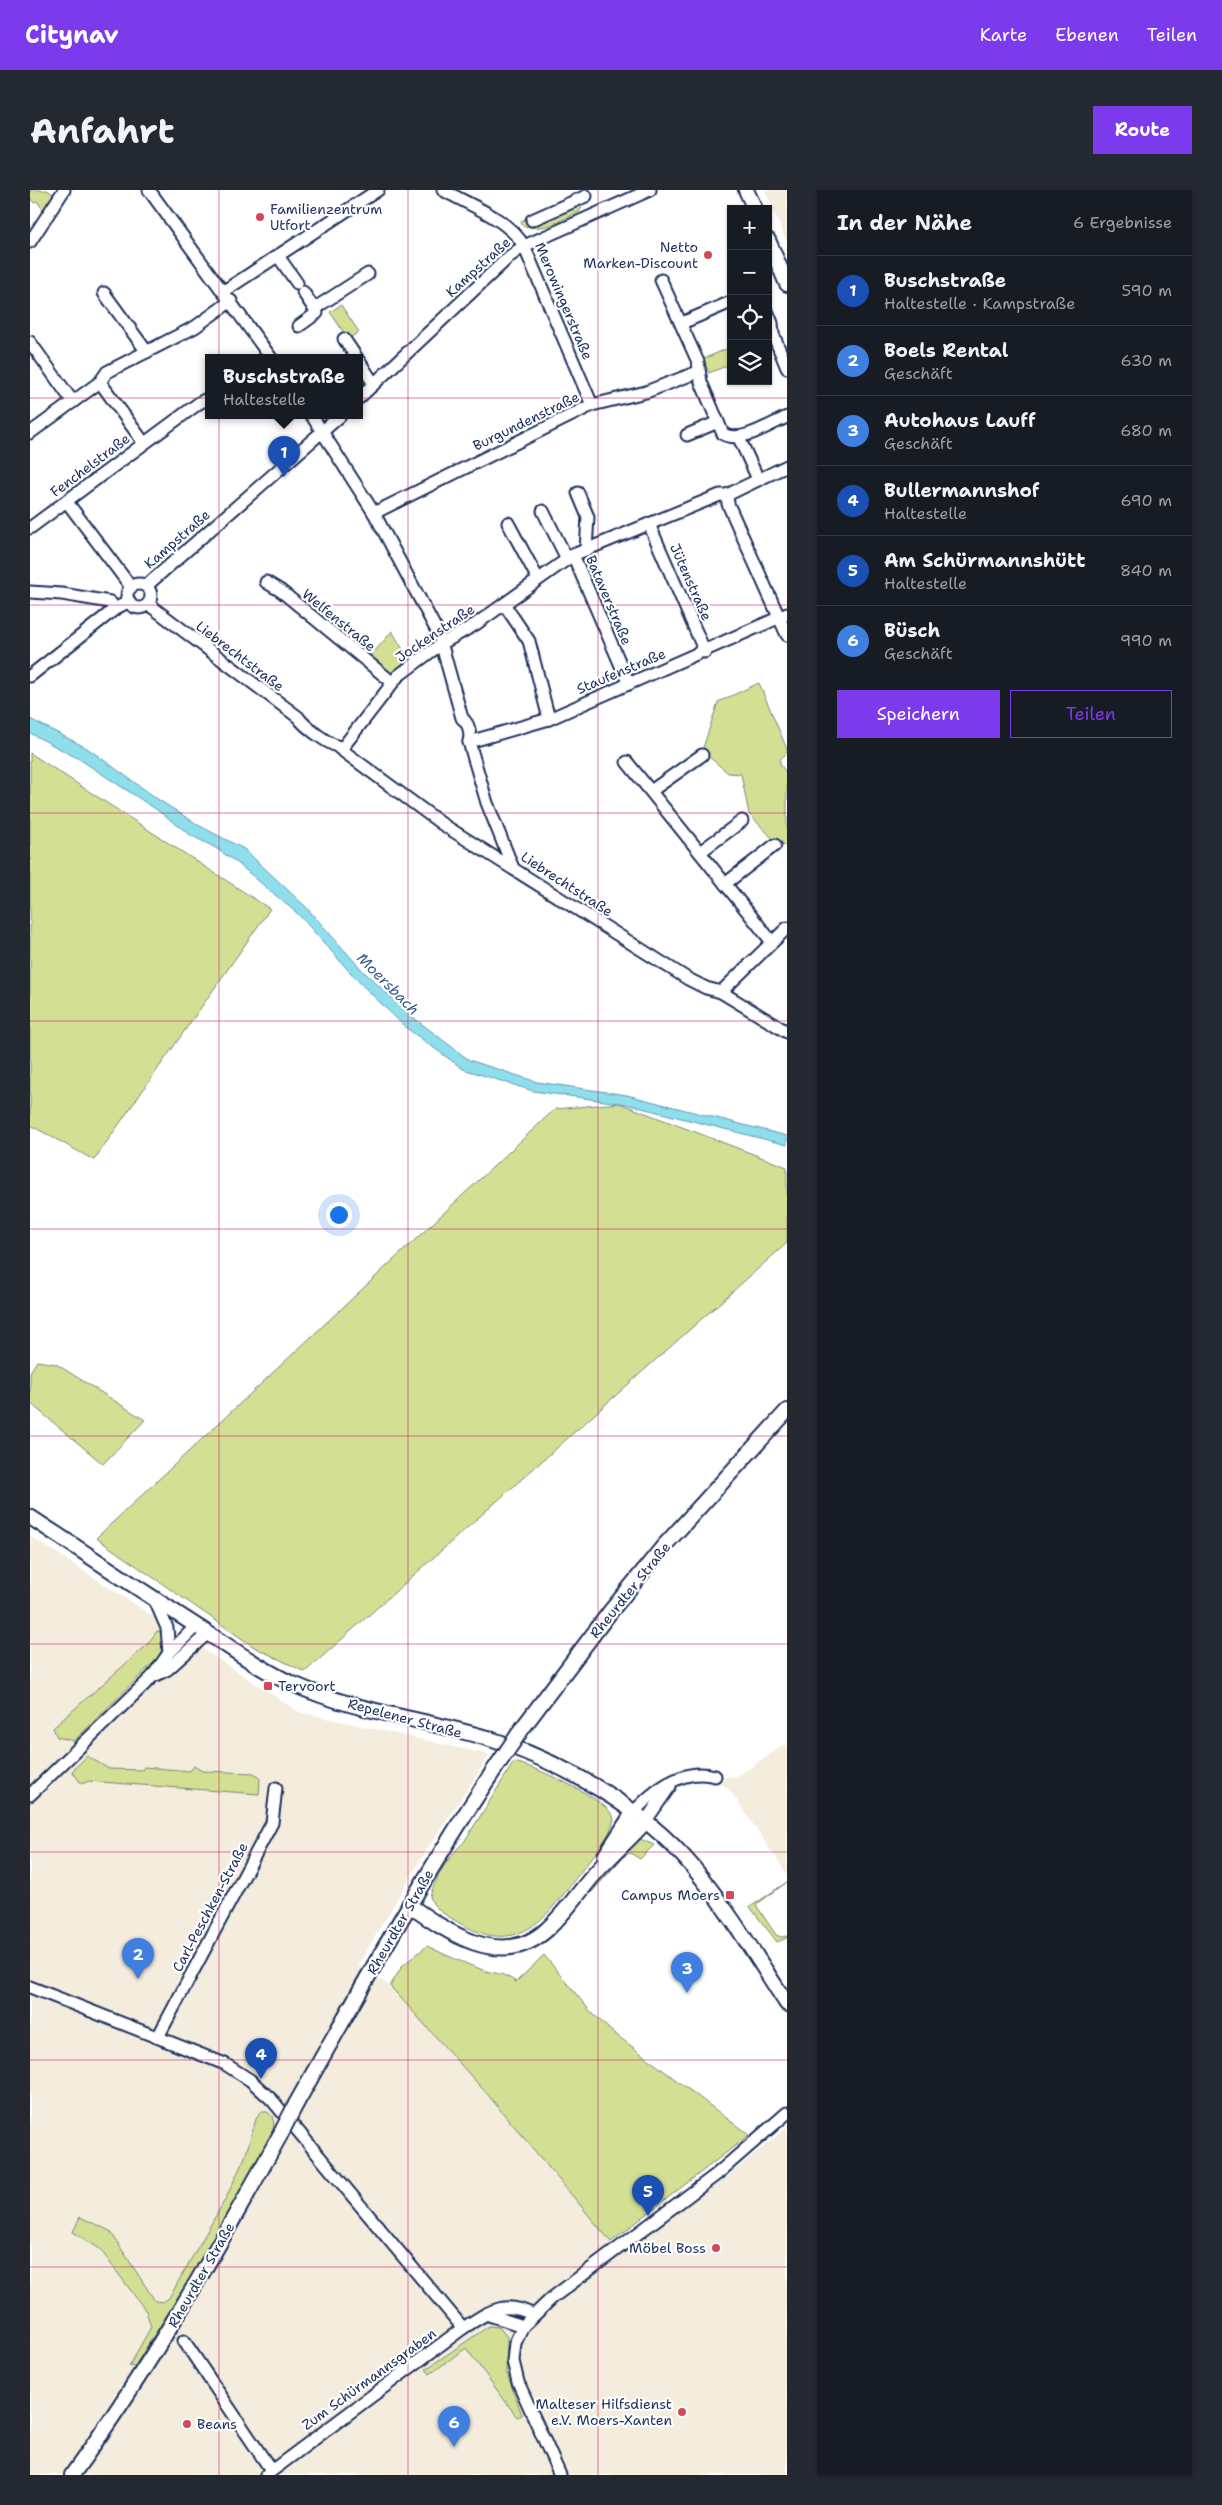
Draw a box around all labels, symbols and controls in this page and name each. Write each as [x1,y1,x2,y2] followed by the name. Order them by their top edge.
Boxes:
[25,19,119,51] text: Citynav
[980,23,1027,47] text: Karte
[1055,23,1119,47] text: Ebenen
[1147,23,1197,47] text: Teilen
[1093,106,1192,154] button: Route
[30,107,174,154] text: Anfahrt
[270,200,382,234] place label: Familienzentrum Utfort
[727,205,772,385] map controls
[727,205,772,250] button: +
[837,209,972,237] text: In der Nähe
[254,211,266,223] marker: Familienzentrum Utfort
[1073,212,1172,233] text: 6 Ergebnisse
[442,233,514,301] street label: Kampstraße
[583,238,698,272] place label: Netto Marken-Discount
[531,240,597,362] street label: Merowingerstraße
[702,249,714,261] marker: Netto Marken-Discount
[727,250,772,295] button: −
[884,268,1006,293] text: Buschstraße
[849,280,857,301] text: 1
[1122,280,1172,301] text: 590 m
[884,293,1075,314] text: Haltestelle · Kampstraße
[727,295,772,340] button: locate
[884,338,1008,363] text: Boels Rental
[727,340,772,385] button: layers
[847,350,859,371] text: 2
[1120,350,1172,371] text: 630 m
[205,354,363,419] popup
[884,363,953,384] text: Geschäft
[223,364,345,389] text: Buschstraße
[470,387,582,455] street label: Burgundenstraße
[223,389,306,410] text: Haltestelle
[884,408,1036,433] text: Autohaus Lauff
[847,420,859,441] text: 3
[1120,420,1172,441] text: 680 m
[47,429,133,501] street label: Fenchelstraße
[884,433,953,454] text: Geschäft
[268,436,300,477] pin: 1
[884,478,1040,503] text: Bullermannshof
[847,490,859,511] text: 4
[1121,490,1172,511] text: 690 m
[884,503,967,524] text: Haltestelle
[140,505,214,572] street label: Kampstraße
[666,541,716,623] street label: Jütenstraße
[884,548,1085,573] text: Am Schürmannshütt
[582,552,636,648] street label: Bataverstraße
[848,560,858,581] text: 5
[1120,560,1172,581] text: 840 m
[884,573,967,594] text: Haltestelle
[298,585,380,655] street label: Welfenstraße
[392,600,478,666] street label: Jockenstraße
[192,617,288,695] street label: Liebrechtstraße
[884,618,940,643] text: Büsch
[847,630,859,651] text: 6
[1120,630,1172,651] text: 990 m
[884,643,953,664] text: Geschäft
[574,644,668,698] street label: Staufenstraße
[837,690,1000,738] button: Speichern
[1010,690,1172,738] button: Teilen
[518,848,616,920] street label: Liebrechtstraße
[352,948,424,1020] water label: Moersbach
[326,1202,352,1228] your location
[586,1538,674,1642] street label: Rheurdter Straße
[278,1677,336,1695] place label: Tervoort
[262,1680,274,1692] marker: Tervoort
[346,1694,464,1742] street label: Repelener Straße
[168,1839,252,1975] street label: Carl-Peschken-Straße
[363,1866,437,1978] street label: Rheurdter Straße
[621,1886,720,1904] place label: Campus Moers
[724,1889,736,1901] marker: Campus Moers
[122,1938,154,1979] pin: 2
[671,1952,703,1993] pin: 3
[245,2038,277,2079] pin: 4
[632,2175,664,2216] pin: 5
[164,2219,238,2331] street label: Rheurdter Straße
[629,2239,706,2257] place label: Möbel Boss
[710,2242,722,2254] marker: Möbel Boss
[298,2324,440,2434] street label: Zum Schürmannsgraben
[536,2395,672,2429] place label: Malteser Hilfsdienst e.V. Moers-Xanten
[438,2406,470,2447] pin: 6
[676,2406,688,2418] marker: Malteser Hilfsdienst e.V. Moers-Xanten
[197,2415,237,2433] place label: Beans
[181,2418,193,2430] marker: Beans

